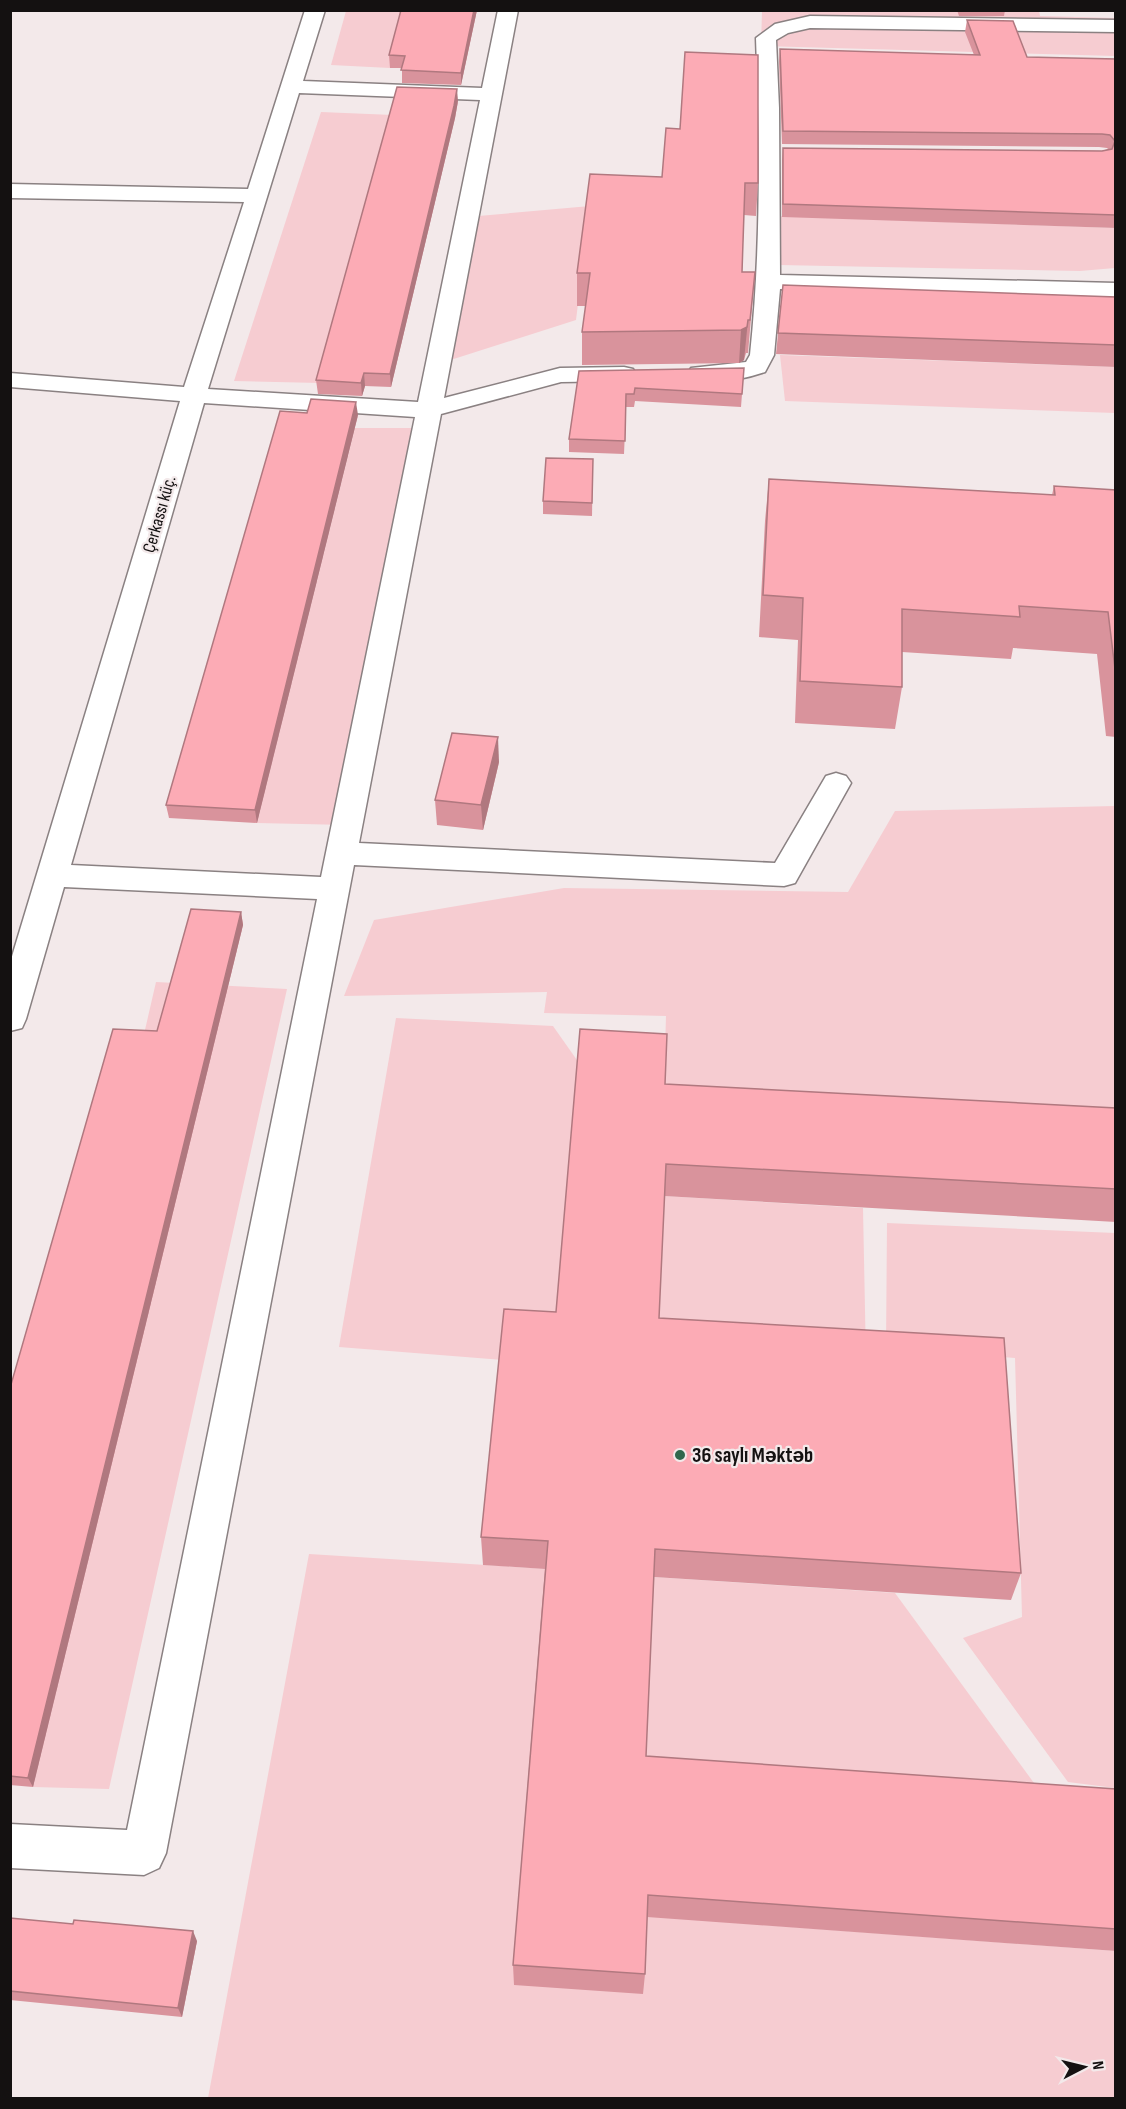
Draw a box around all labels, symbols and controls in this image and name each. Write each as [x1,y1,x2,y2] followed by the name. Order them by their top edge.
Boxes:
[138,473,180,555] street label: Çerkassı küç.
[692,1443,813,1468] place label: 36 saylı Məktəb
[673,1448,687,1462] marker: 36 saylı Məktəb
[1054,2037,1114,2097] north arrow
[1087,2060,1107,2071] text: N

